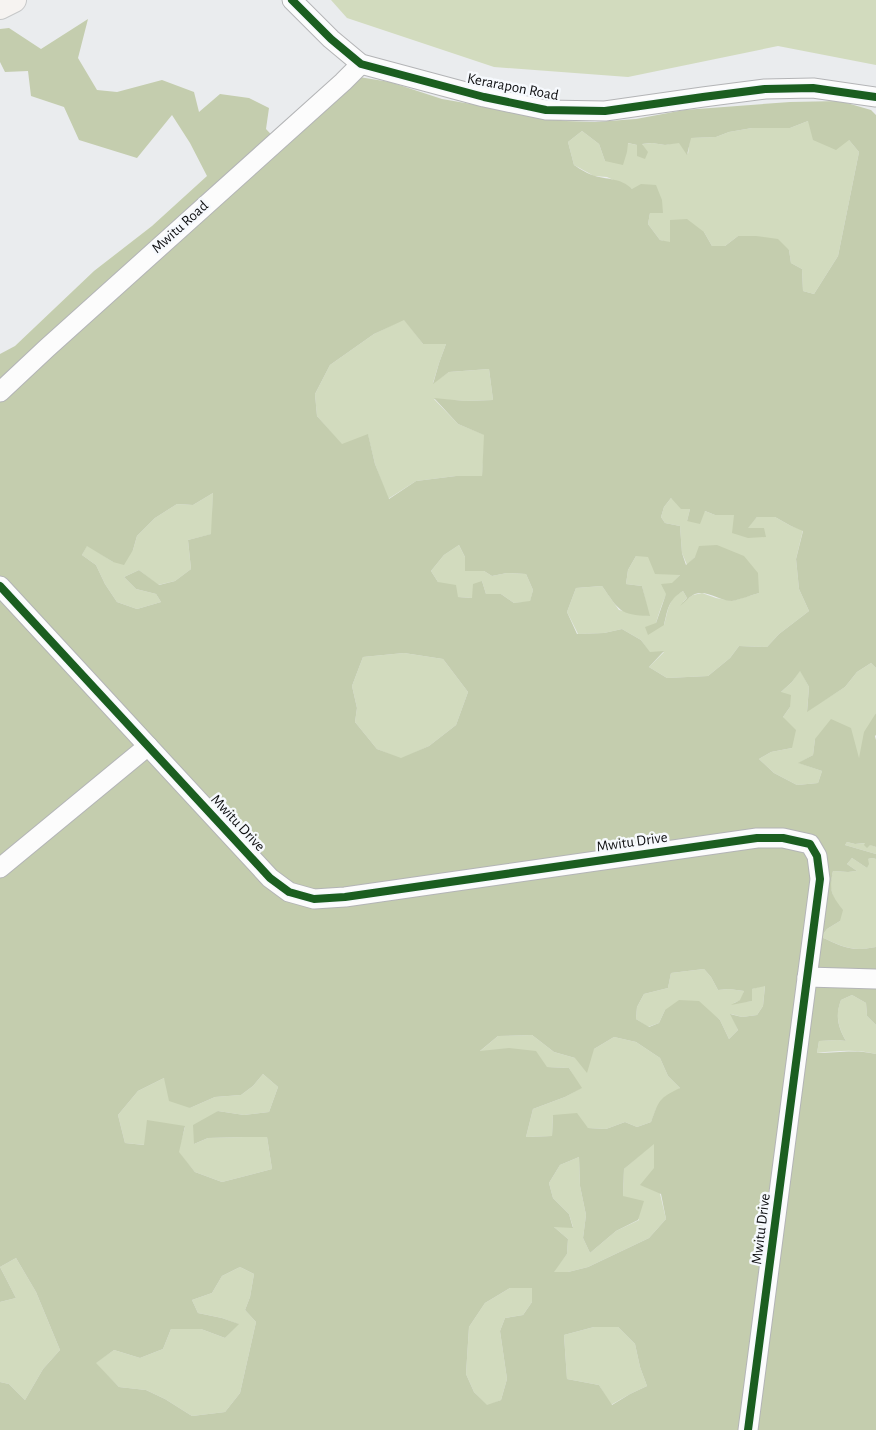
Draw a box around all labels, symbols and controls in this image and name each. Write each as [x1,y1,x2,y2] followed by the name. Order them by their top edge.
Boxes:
[466,71,560,103] street label: Kerarapon Road
[149,198,211,256] street label: Mwitu Road
[208,792,268,854] street label: Mwitu Drive
[596,830,668,854] street label: Mwitu Drive
[749,1193,773,1265] street label: Mwitu Drive

